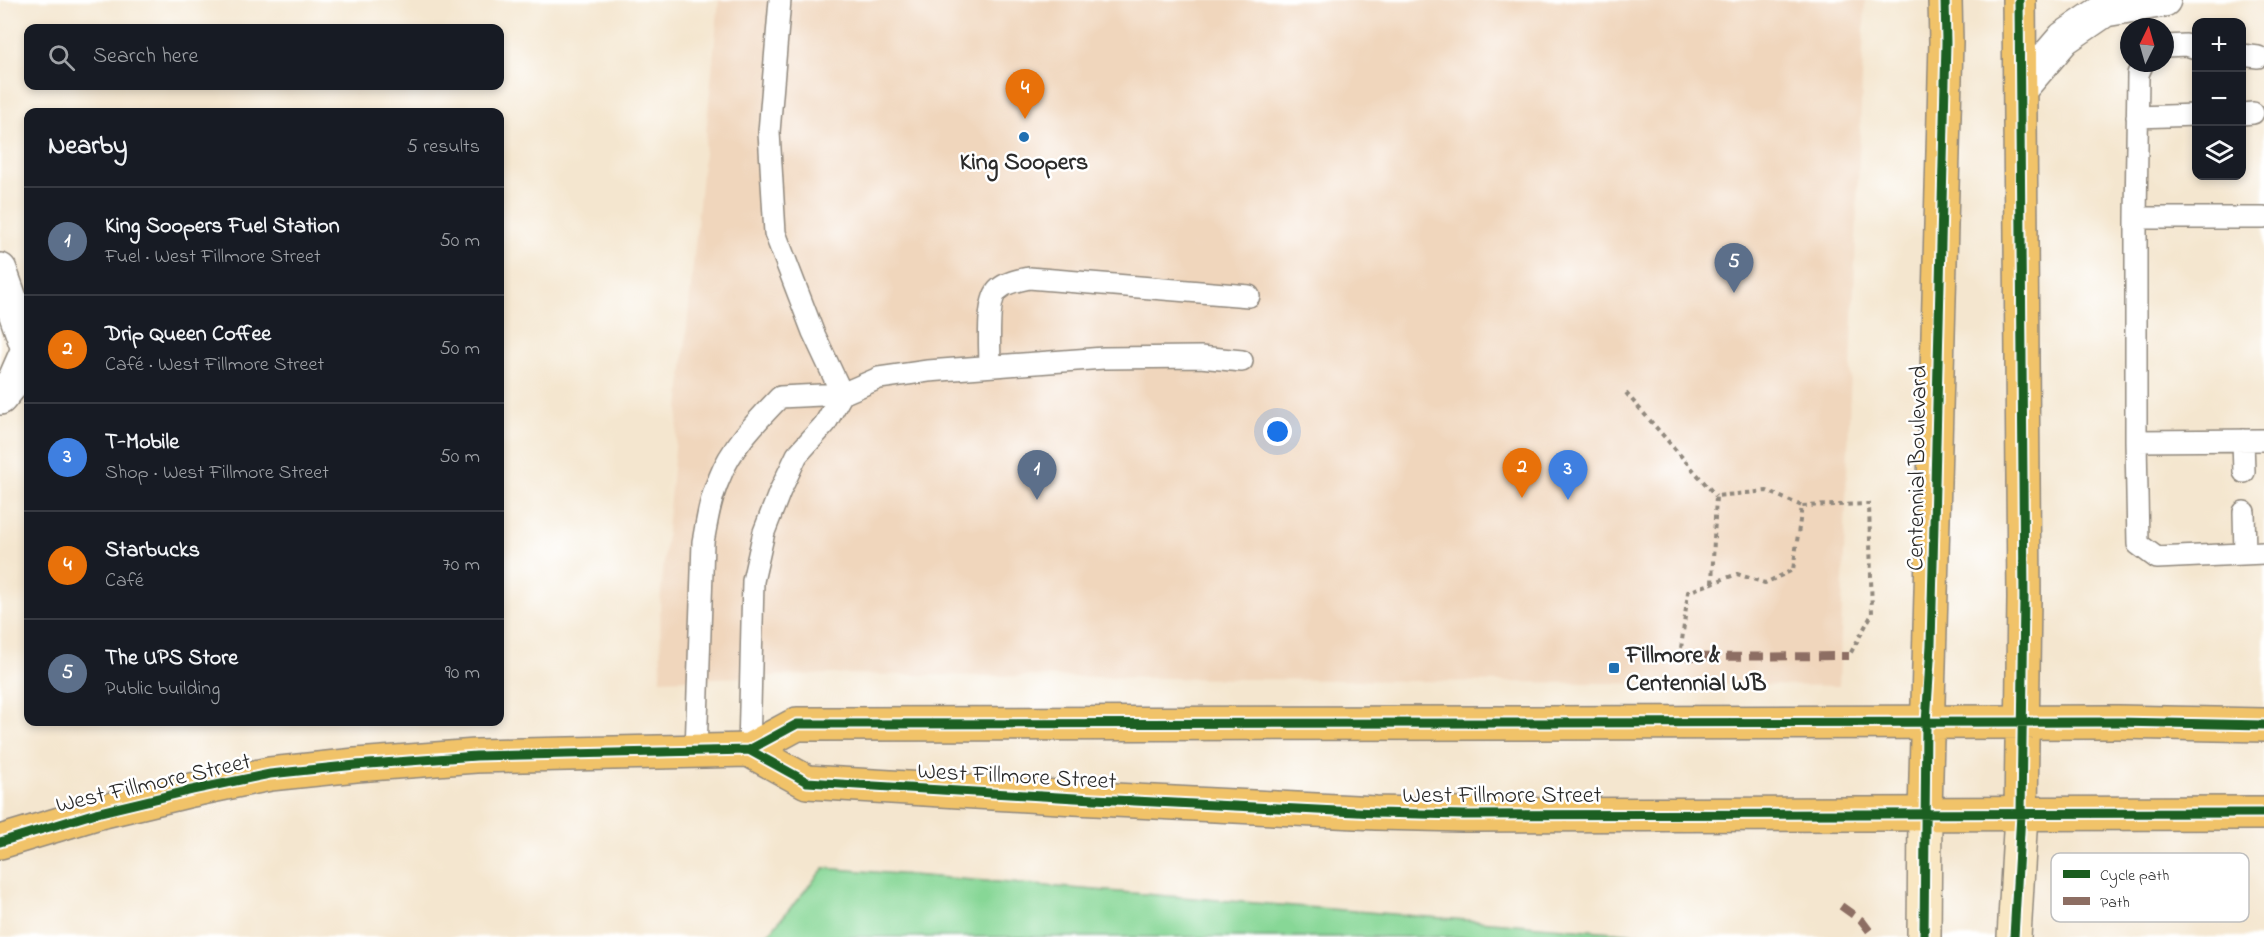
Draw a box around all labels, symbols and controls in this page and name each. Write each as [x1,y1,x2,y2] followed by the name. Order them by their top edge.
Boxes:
[2120,18,2174,72] north arrow
[2192,18,2246,180] map controls
[2192,18,2246,72] button: +
[24,24,504,90] search box
[45,41,78,74] icon: search
[93,41,198,73] text: Search here
[1006,70,1044,119] pin: 4
[2192,72,2246,126] button: −
[2192,126,2246,180] button: layers
[48,128,127,166] text: Nearby
[1017,130,1031,144] marker: King Soopers
[407,133,480,162] text: 5 results
[960,146,1088,182] place label: King Soopers
[105,211,340,243] text: King Soopers Fuel Station
[64,227,71,256] text: 1
[439,227,480,256] text: 50 m
[105,243,321,272] text: Fuel · West Fillmore Street
[1714,244,1754,293] pin: 5
[105,319,271,351] text: Drip Queen Coffee
[63,335,72,364] text: 2
[439,335,480,364] text: 50 m
[105,351,324,380] text: Café · West Fillmore Street
[1899,364,1938,571] street label: Centennial Boulevard
[1263,417,1292,446] your location
[105,427,179,459] text: T-Mobile
[63,443,72,472] text: 3
[439,443,480,472] text: 50 m
[1502,448,1541,498] pin: 2
[1018,450,1056,500] pin: 1
[1548,450,1588,500] pin: 3
[105,459,329,488] text: Shop · West Fillmore Street
[105,535,200,567] text: Starbucks
[63,551,72,580] text: 4
[443,551,480,580] text: 70 m
[105,567,144,596] text: Café
[1625,639,1766,702] place label: Fillmore & Centennial WB
[105,643,238,675] text: The UPS Store
[62,659,73,688] text: 5
[445,659,480,688] text: 90 m
[1607,661,1621,675] marker: Fillmore & Centennial WB
[105,675,220,704] text: Public building
[53,745,255,824] street label: West Fillmore Street
[916,755,1117,800] street label: West Fillmore Street
[1402,779,1602,814] street label: West Fillmore Street
[2051,853,2249,922] legend
[2100,864,2169,888] text: Cycle path
[2100,891,2130,915] text: Path

